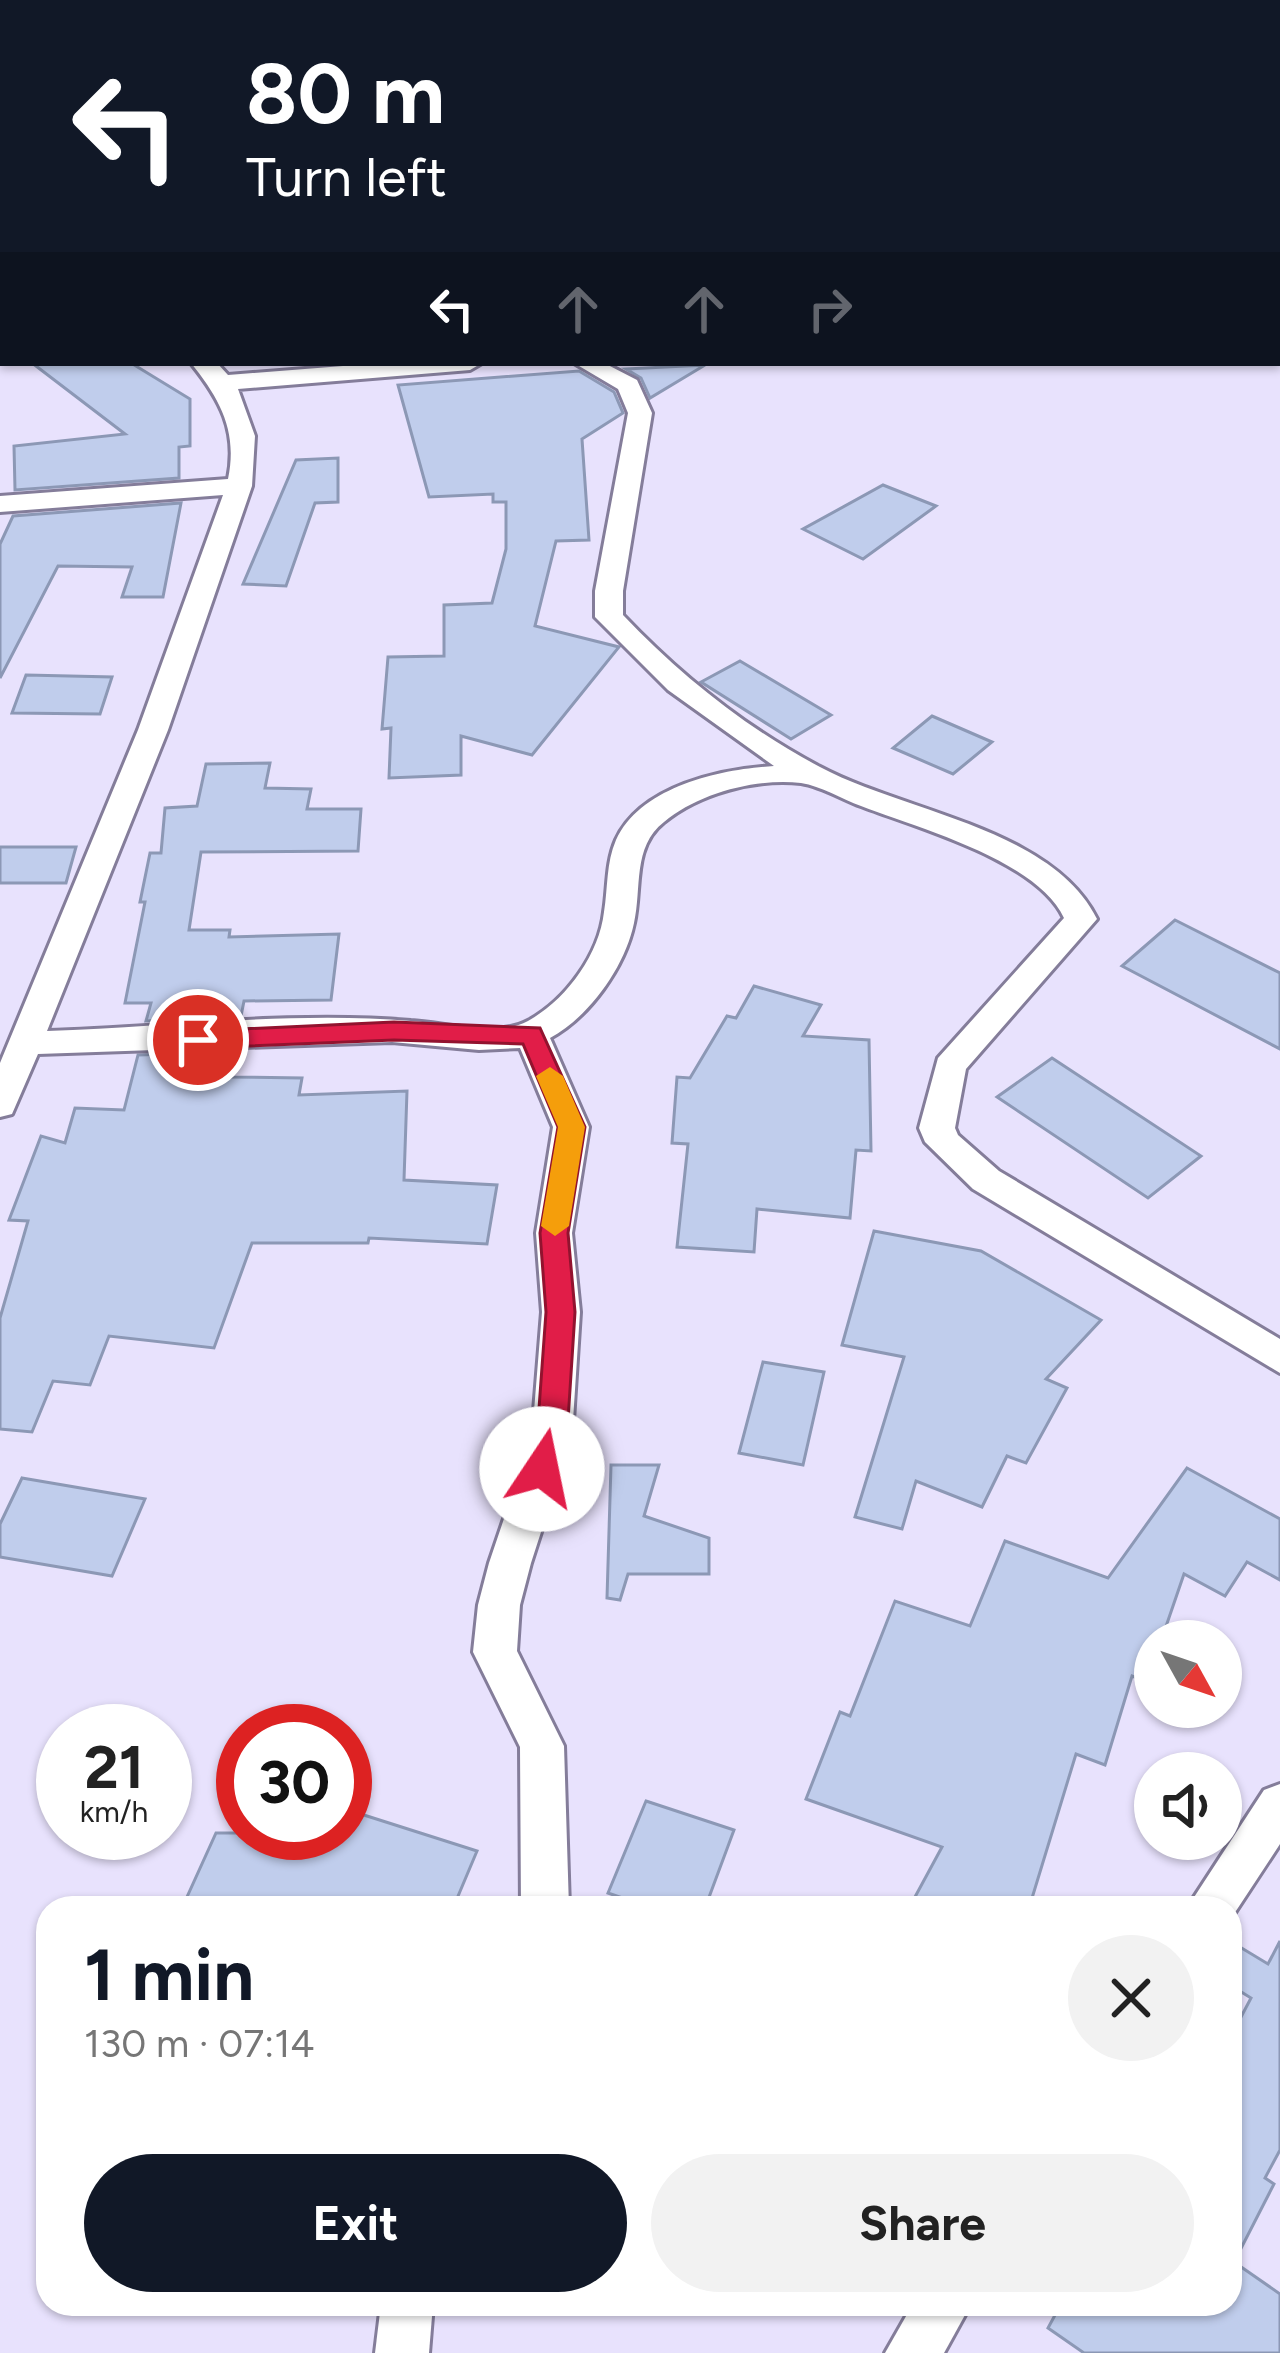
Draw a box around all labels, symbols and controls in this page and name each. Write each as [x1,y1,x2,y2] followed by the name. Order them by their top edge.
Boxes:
[246,43,445,144] text: 80 m
[48,48,204,204] icon: left
[246,145,447,210] text: Turn left
[419,276,485,342] icon: left
[545,276,611,342] icon: ahead
[671,276,737,342] icon: ahead
[797,276,863,342] icon: right
[147,989,249,1091] pin
[165,1007,231,1073] icon: arrive
[479,1406,605,1532] position arrow
[1134,1620,1242,1728] north arrow
[1134,1620,1242,1860] map controls
[216,1704,372,1860] speed limit sign: 30
[84,1731,144,1803] text: 21
[1134,1752,1242,1860] button: sound
[80,1793,148,1830] text: km/h
[84,1932,254,2018] text: 1 min
[1068,1935,1194,2061] button: close
[84,2020,314,2067] text: 130 m · 07:14
[84,2154,627,2292] button: Exit
[651,2154,1194,2292] button: Share

